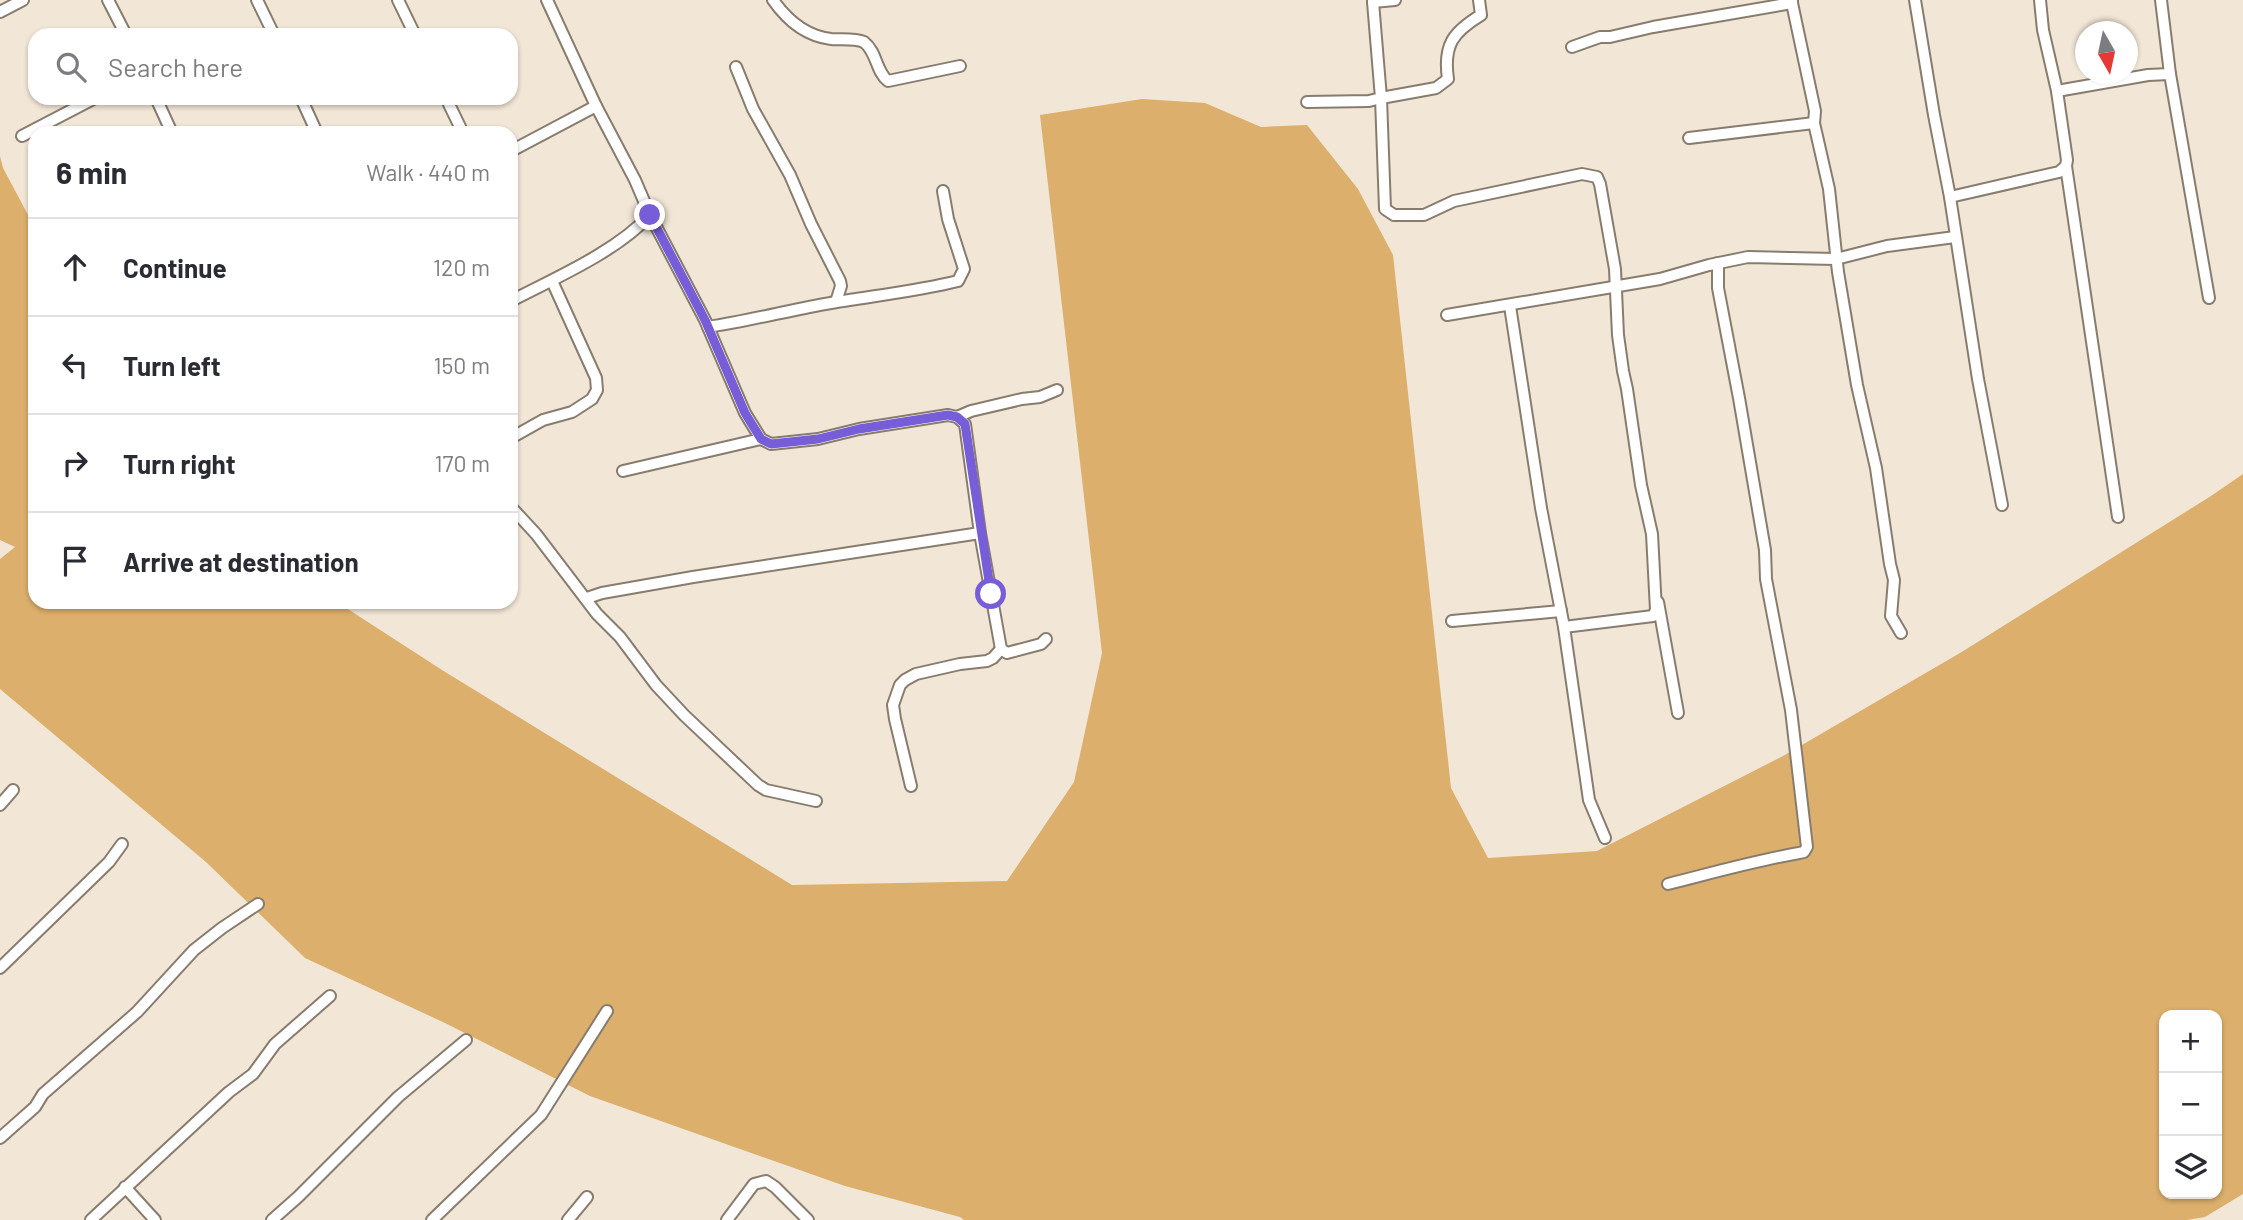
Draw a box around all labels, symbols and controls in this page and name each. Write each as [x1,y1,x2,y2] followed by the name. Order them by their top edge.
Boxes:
[2075,21,2138,84] north arrow
[28,28,518,105] search box
[52,48,90,86] icon: search
[108,51,243,82] text: Search here
[56,154,127,190] text: 6 min
[366,158,490,186] text: Walk · 440 m
[634,199,665,230] route end
[56,248,94,286] icon: ahead
[123,252,227,283] text: Continue
[433,253,490,281] text: 120 m
[56,346,94,384] icon: left
[123,350,221,381] text: Turn left
[434,351,490,379] text: 150 m
[56,444,94,482] icon: right
[123,448,236,479] text: Turn right
[434,449,490,477] text: 170 m
[56,542,94,580] icon: arrive
[123,546,359,577] text: Arrive at destination
[975,578,1006,609] route start
[2159,1010,2222,1199] map controls
[2159,1010,2222,1073] button: +
[2159,1073,2222,1136] button: −
[2159,1136,2222,1199] button: layers

